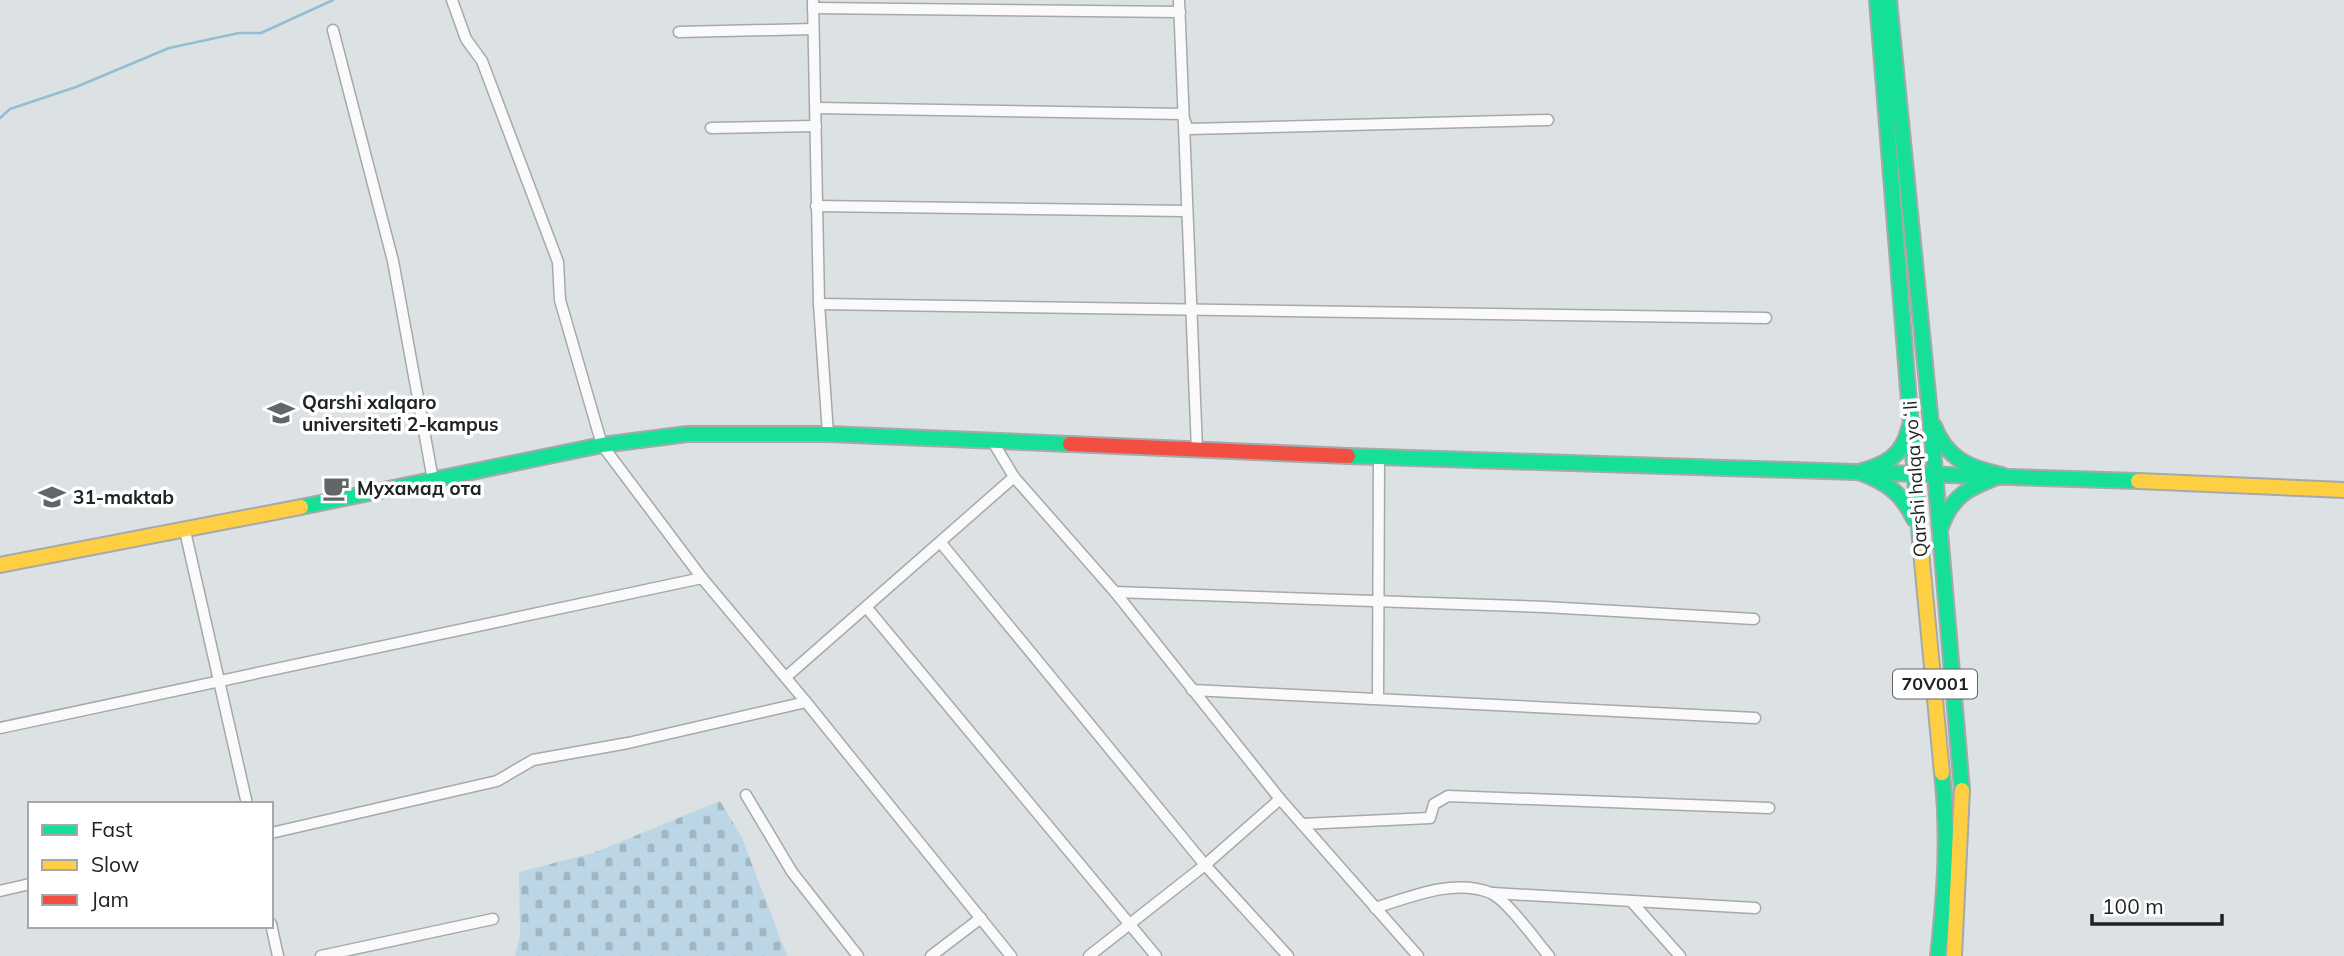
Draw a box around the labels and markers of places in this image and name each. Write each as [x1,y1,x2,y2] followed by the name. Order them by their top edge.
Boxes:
[302,390,499,436] place label: Qarshi xalqaro universiteti 2-kampus
[266,398,296,428] school or university icon: Qarshi xalqaro universiteti 2-kampus
[321,473,351,503] cafe icon: Мухамад ота
[357,476,482,500] place label: Мухамад ота
[37,482,67,512] school or university icon: 31-maktab
[73,485,174,509] place label: 31-maktab

